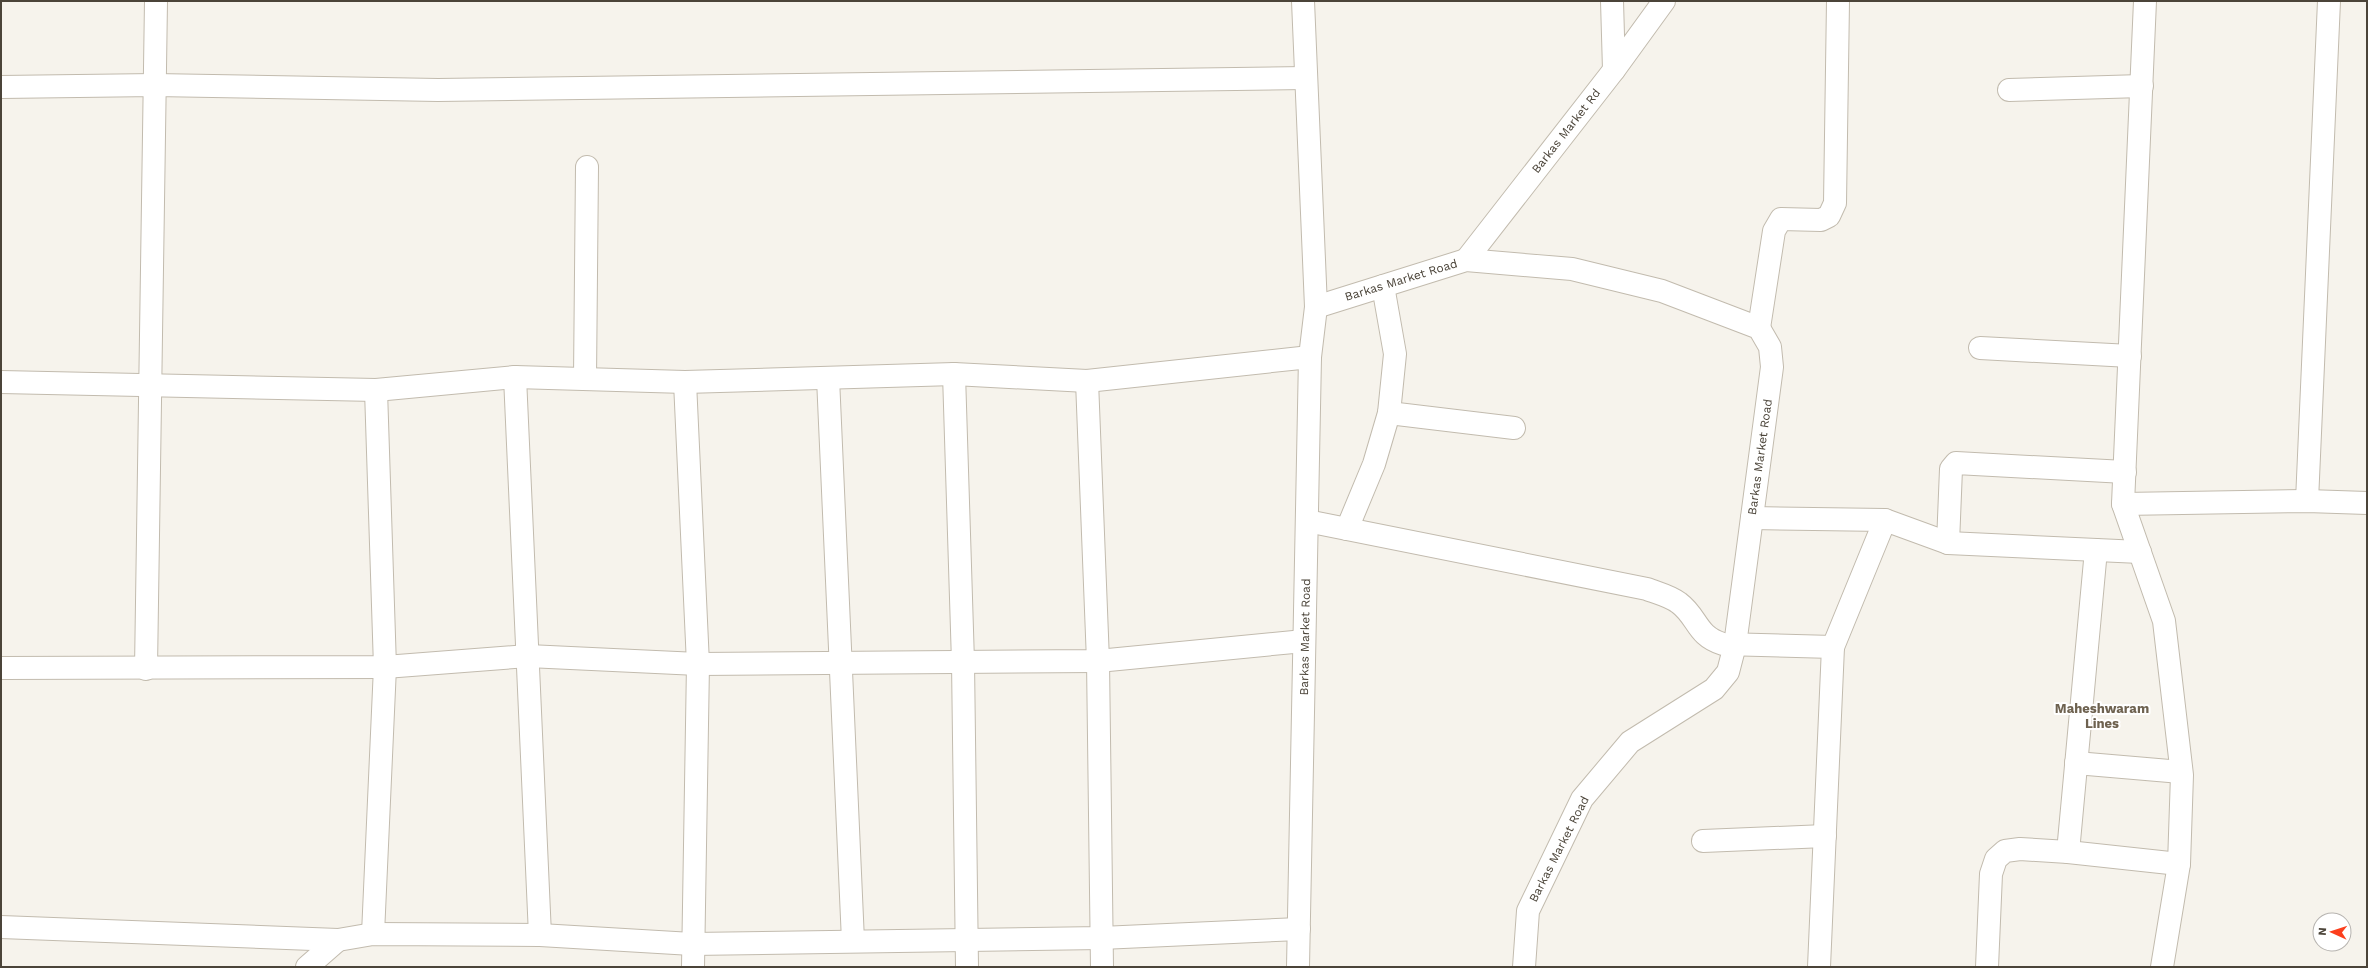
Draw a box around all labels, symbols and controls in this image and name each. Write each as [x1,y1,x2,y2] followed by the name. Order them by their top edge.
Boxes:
[1529,86,1603,176] street label: Barkas Market Rd
[1343,256,1459,304] street label: Barkas Market Road
[1745,398,1775,516] street label: Barkas Market Road
[1297,578,1313,696] street label: Barkas Market Road
[2055,701,2149,731] district label: Maheshwaram Lines
[1526,794,1592,904] street label: Barkas Market Road
[2312,912,2352,952] north arrow
[2316,927,2329,936] text: N

